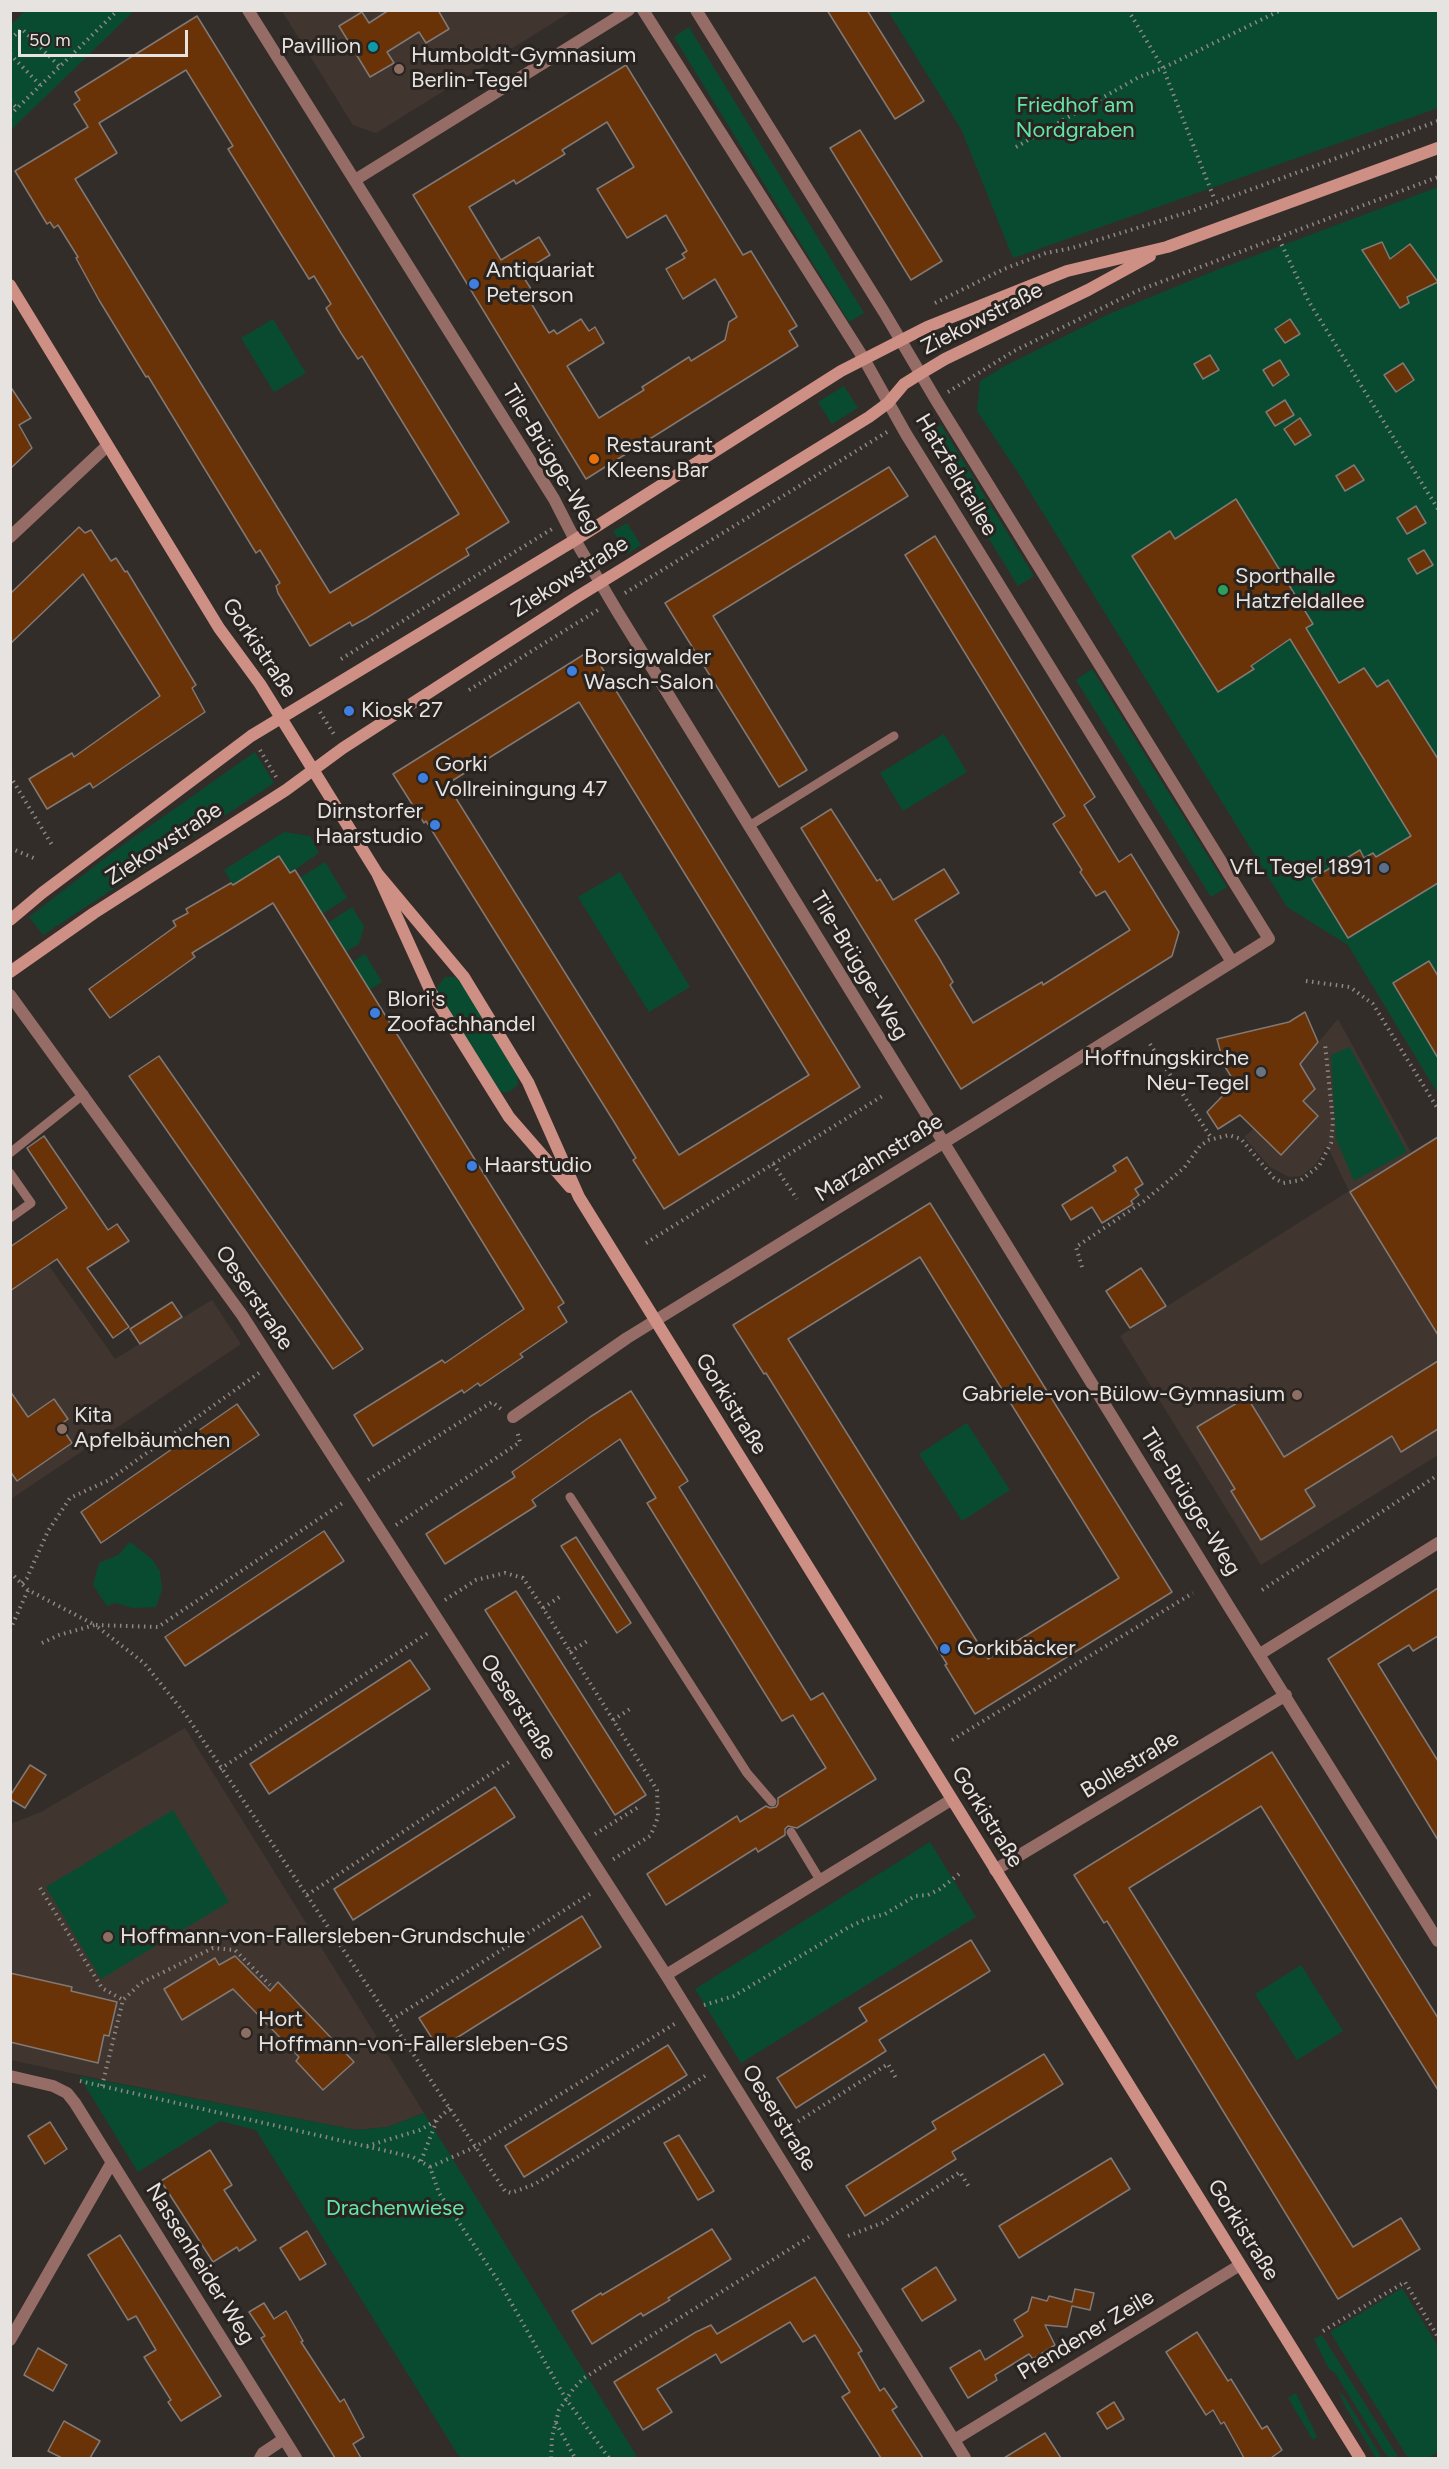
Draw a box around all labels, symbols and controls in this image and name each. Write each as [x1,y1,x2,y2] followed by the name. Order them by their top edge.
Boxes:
[21,18,190,56] scale bar
[29,29,71,51] text: 50 m
[281,34,361,60] place label: Pavillion
[366,40,380,54] marker: Pavillion
[411,43,636,94] place label: Humboldt-Gymnasium Berlin-Tegel
[392,62,406,76] marker: Humboldt-Gymnasium Berlin-Tegel
[1016,93,1134,144] park label: Friedhof am Nordgraben
[486,258,595,310] place label: Antiquariat Peterson
[467,277,481,291] marker: Antiquariat Peterson
[917,277,1047,361] street label: Ziekowstraße
[496,380,606,538] street label: Tile-Brügge-Weg
[909,409,1003,541] street label: Hatzfeldtallee
[606,433,713,484] place label: Restaurant Kleens Bar
[587,452,601,466] marker: Restaurant Kleens Bar
[507,531,633,623] street label: Ziekowstraße
[1235,564,1365,616] place label: Sporthalle Hatzfeldallee
[1216,583,1230,597] marker: Sporthalle Hatzfeldallee
[216,593,302,703] street label: Gorkistraße
[584,645,714,696] place label: Borsigwalder Wasch-Salon
[565,664,579,678] marker: Borsigwalder Wasch-Salon
[361,698,443,724] place label: Kiosk 27
[342,704,356,718] marker: Kiosk 27
[435,752,607,804] place label: Gorki Vollreiningung 47
[416,771,430,785] marker: Gorki Vollreiningung 47
[101,797,227,891] street label: Ziekowstraße
[315,799,423,850] place label: Dirnstorfer Haarstudio
[428,818,442,832] marker: Dirnstorfer Haarstudio
[1230,855,1372,881] place label: VfL Tegel 1891
[1377,861,1391,875] marker: VfL Tegel 1891
[804,887,914,1045] street label: Tile-Brügge-Weg
[387,987,536,1038] place label: Blori's Zoofachhandel
[368,1006,382,1020] marker: Blori's Zoofachhandel
[1084,1046,1249,1098] place label: Hoffnungskirche Neu-Tegel
[1254,1065,1268,1079] marker: Hoffnungskirche Neu-Tegel
[810,1108,948,1208] street label: Marzahnstraße
[484,1153,592,1179] place label: Haarstudio
[465,1159,479,1173] marker: Haarstudio
[209,1241,299,1355] street label: Oeserstraße
[690,1349,772,1459] street label: Gorkistraße
[962,1382,1285,1408] place label: Gabriele-von-Bülow-Gymnasium
[1290,1388,1304,1402] marker: Gabriele-von-Bülow-Gymnasium
[74,1403,230,1454] place label: Kita Apfelbäumchen
[55,1422,69,1436] marker: Kita Apfelbäumchen
[1134,1424,1246,1580] street label: Tile-Brügge-Weg
[957,1636,1076,1662] place label: Gorkibäcker
[938,1642,952,1656] marker: Gorkibäcker
[474,1649,562,1765] street label: Oeserstraße
[1076,1725,1184,1805] street label: Bollestraße
[946,1762,1028,1872] street label: Gorkistraße
[120,1924,525,1950] place label: Hoffmann-von-Fallersleben-Grundschule
[101,1930,115,1944] marker: Hoffmann-von-Fallersleben-Grundschule
[258,2007,568,2058] place label: Hort Hoffmann-von-Fallersleben-GS
[239,2026,253,2040] marker: Hort Hoffmann-von-Fallersleben-GS
[736,2060,822,2176] street label: Oeserstraße
[1202,2175,1284,2285] street label: Gorkistraße
[140,2178,260,2350] street label: Nassenheider Weg
[326,2196,464,2222] park label: Drachenwiese
[1013,2284,1159,2386] street label: Prendener Zeile

